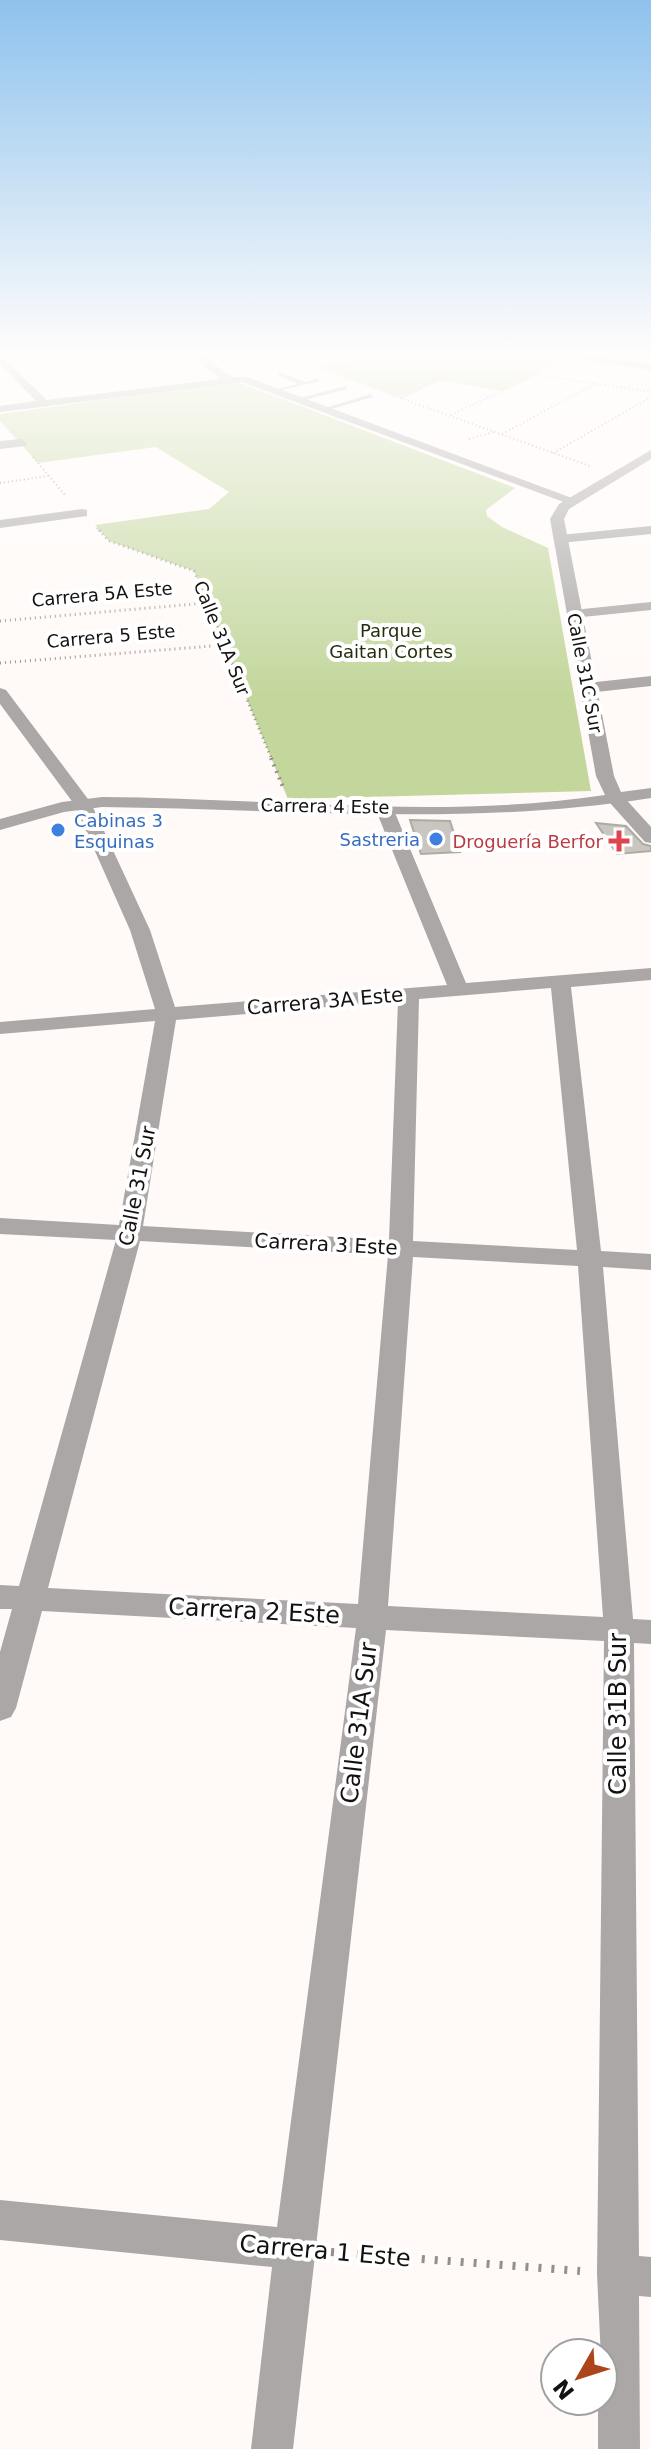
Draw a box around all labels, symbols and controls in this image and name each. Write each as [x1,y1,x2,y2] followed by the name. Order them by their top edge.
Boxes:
[31,577,173,611] street label: Carrera 5A Este
[189,578,255,699] street label: Calle 31A Sur
[563,611,607,735] street label: Calle 31C Sur
[46,620,176,652] street label: Carrera 5 Este
[329,620,453,662] park label: Parque Gaitan Cortes
[260,794,390,818] street label: Carrera 4 Este
[74,810,163,852] place label: Cabinas 3 Esquinas
[49,821,67,839] marker: Cabinas 3 Esquinas
[340,829,420,850] place label: Sastreria
[427,830,445,848] marker: Sastreria
[452,831,604,852] place label: Droguería Berfor
[610,832,628,850] marker: Droguería Berfor
[246,982,404,1020] street label: Carrera 3A Este
[114,1123,161,1248] street label: Calle 31 Sur
[254,1228,398,1260] street label: Carrera 3 Este
[167,1593,341,1629] street label: Carrera 2 Este
[604,1633,632,1795] street label: Calle 31B Sur
[335,1641,383,1805] street label: Calle 31A Sur
[238,2230,412,2272] street label: Carrera 1 Este
[539,2337,619,2417] north arrow
[548,2374,579,2404] text: N

